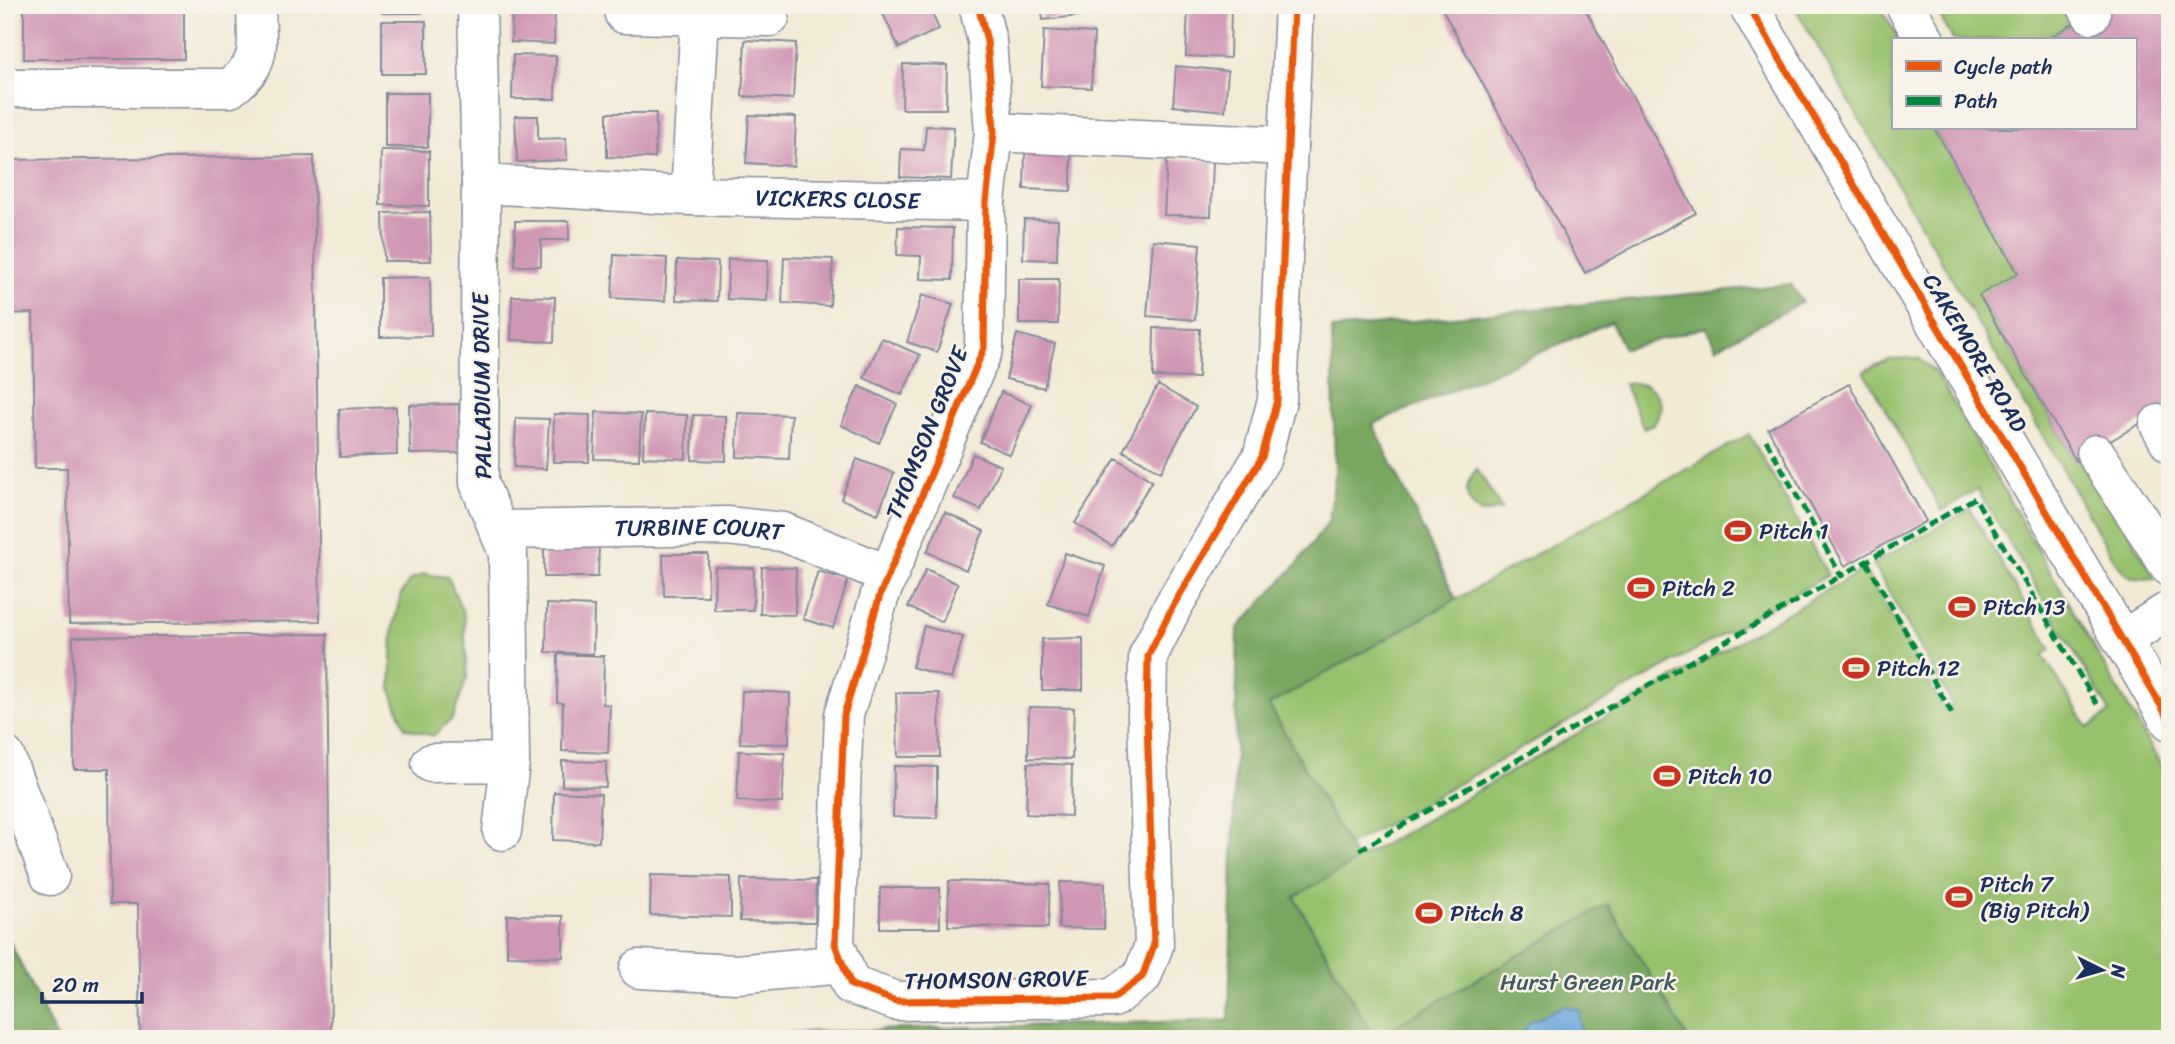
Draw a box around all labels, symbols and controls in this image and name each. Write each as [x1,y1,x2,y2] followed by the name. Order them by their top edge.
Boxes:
[1892,38,2136,130] legend
[1954,48,2053,86] text: Cycle path
[1954,82,1997,120] text: Path
[755,177,922,221] street label: VICKERS CLOSE
[1911,265,2039,441] street label: CAKEMORE ROAD
[460,291,504,479] street label: PALLADIUM DRIVE
[874,339,981,526] street label: THOMSON GROVE
[614,505,787,553] street label: TURBINE COURT
[1759,511,1829,552] place label: Pitch 1
[1723,516,1753,546] sports icon: Pitch 1
[1662,568,1735,609] place label: Pitch 2
[1626,573,1656,603] sports icon: Pitch 2
[1983,587,2066,628] place label: Pitch 13
[1947,592,1977,622] sports icon: Pitch 13
[1877,648,1960,689] place label: Pitch 12
[1841,653,1871,683] sports icon: Pitch 12
[1688,756,1772,797] place label: Pitch 10
[1652,761,1682,791] sports icon: Pitch 10
[1980,864,2090,931] place label: Pitch 7 (Big Pitch)
[1944,882,1974,912] sports icon: Pitch 7 (Big Pitch)
[1450,893,1524,934] place label: Pitch 8
[1414,898,1444,928] sports icon: Pitch 8
[2066,936,2136,1006] north arrow
[904,958,1089,1002] street label: THOMSON GROVE
[42,960,142,1004] scale bar
[1500,962,1677,1003] park label: Hurst Green Park
[2101,962,2136,980] text: N
[52,966,99,1004] text: 20 m

